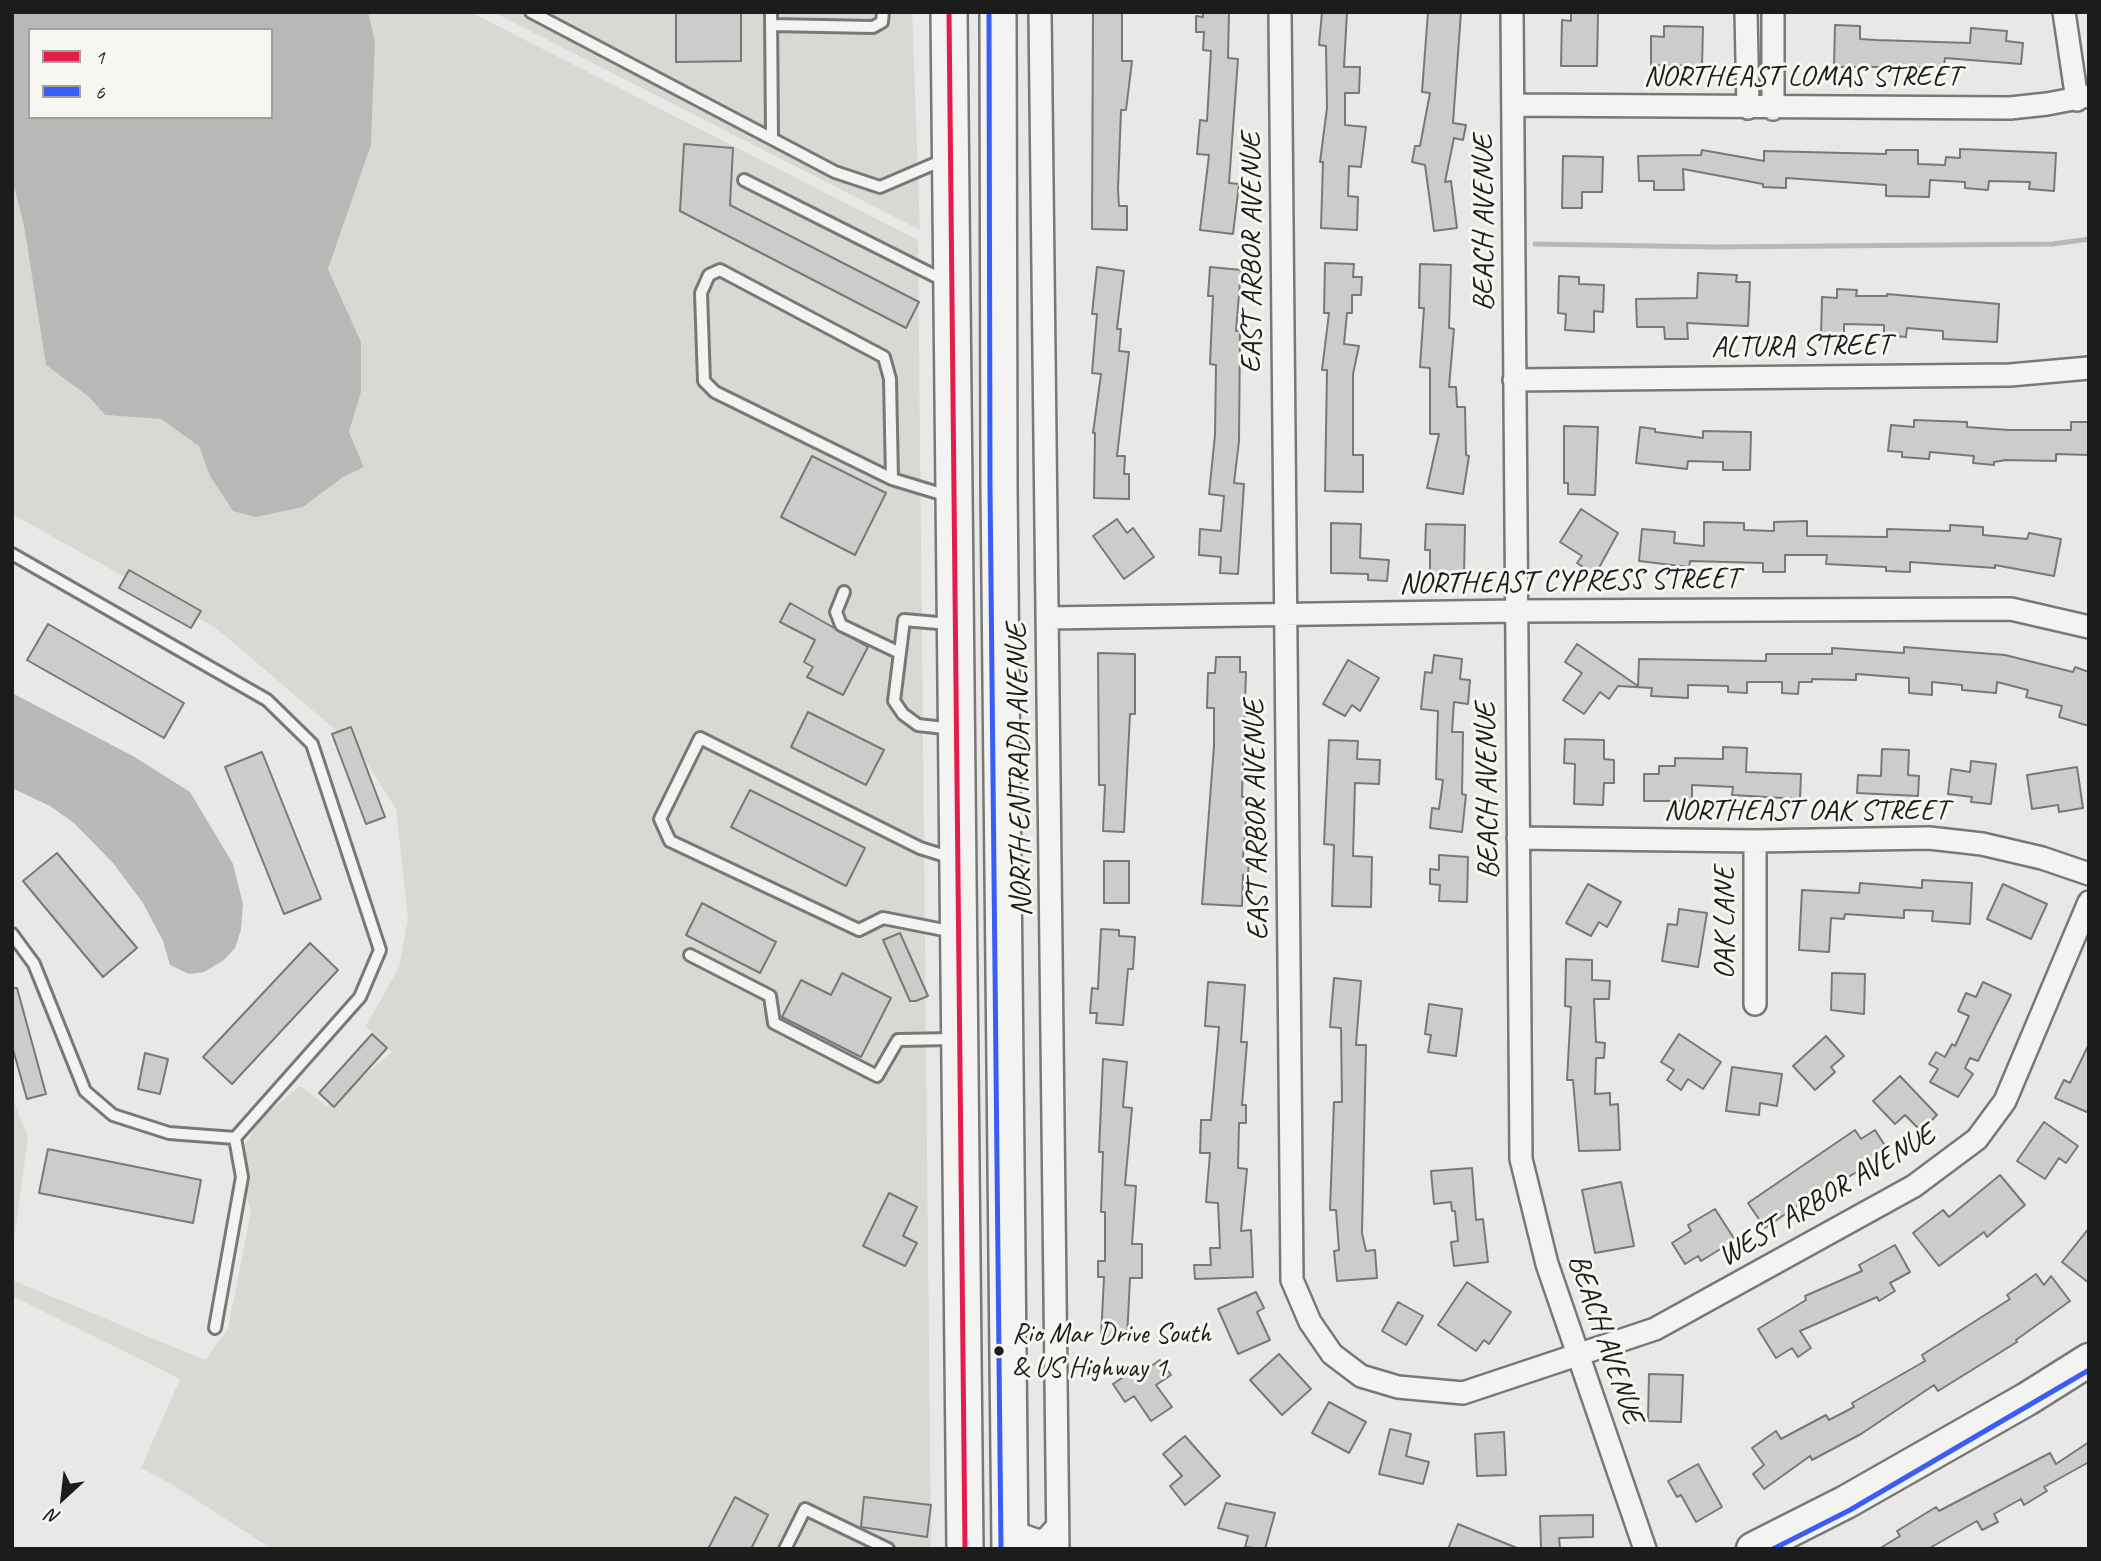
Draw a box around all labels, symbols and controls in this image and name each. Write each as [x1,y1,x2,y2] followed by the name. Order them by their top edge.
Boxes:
[28,28,273,119] legend
[95,44,104,70] text: 1
[1644,59,1960,95] street label: NORTHEAST LOMAS STREET
[95,79,104,105] text: 6
[1234,133,1270,373] street label: EAST ARBOR AVENUE
[1466,135,1502,311] street label: BEACH AVENUE
[1711,327,1891,367] street label: ALTURA STREET
[1399,561,1739,603] street label: NORTHEAST CYPRESS STREET
[999,623,1041,917] street label: NORTH ENTRADA AVENUE
[1237,699,1277,941] street label: EAST ARBOR AVENUE
[1468,703,1508,879] street label: BEACH AVENUE
[1664,793,1948,829] street label: NORTHEAST OAK STREET
[1707,866,1743,980] street label: OAK LANE
[1712,1117,1942,1275] street label: WEST ARBOR AVENUE
[1559,1250,1651,1428] street label: BEACH AVENUE
[1012,1318,1211,1384] place label: Rio Mar Drive South & US Highway 1
[992,1344,1006,1358] marker: Rio Mar Drive South & US Highway 1
[28,1463,98,1533] north arrow
[43,1503,64,1530] text: N

